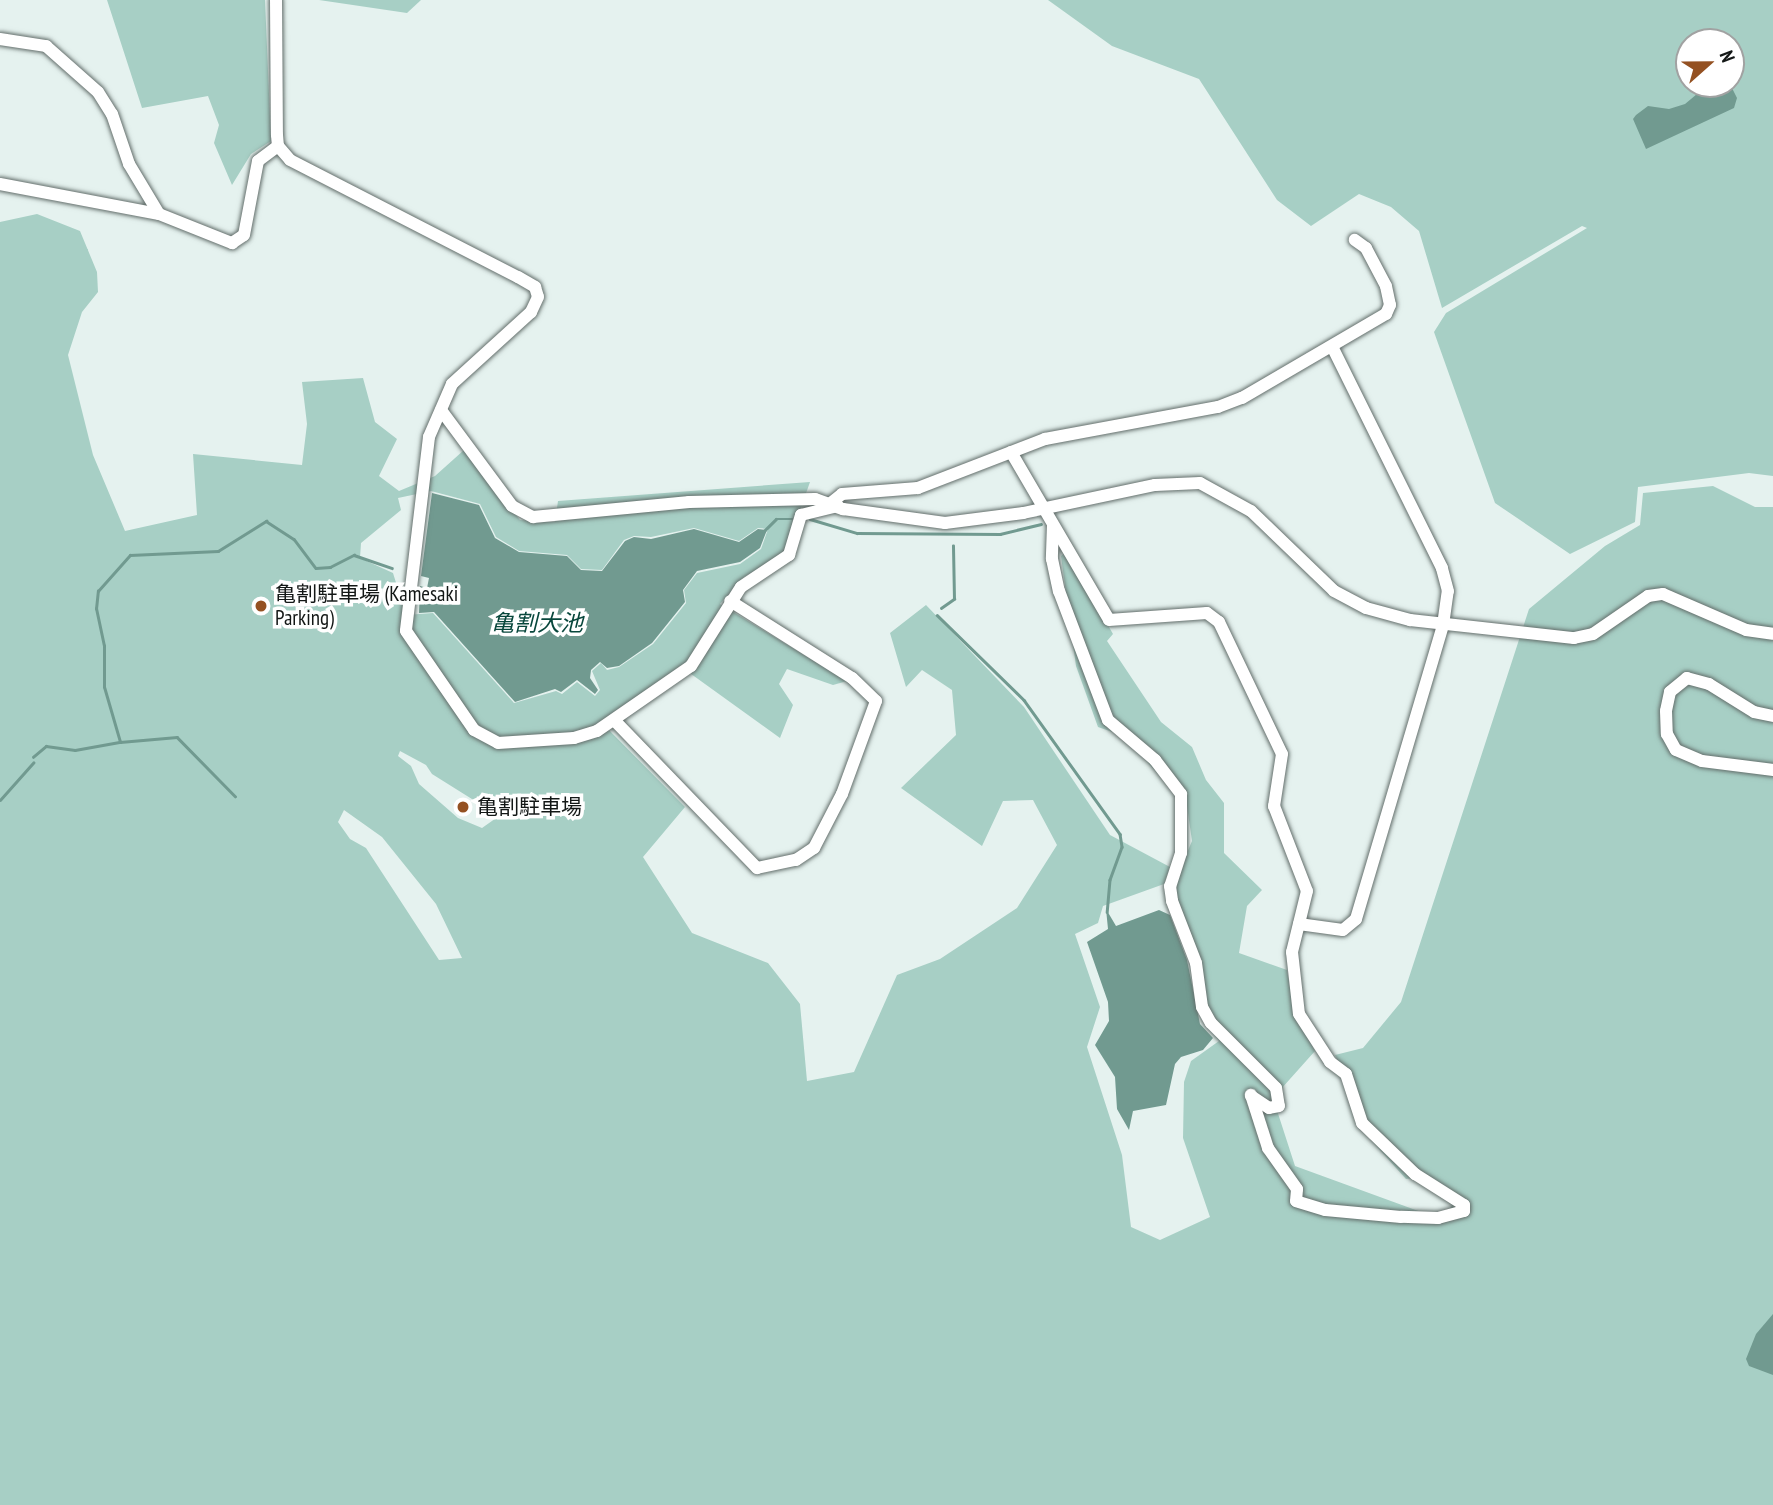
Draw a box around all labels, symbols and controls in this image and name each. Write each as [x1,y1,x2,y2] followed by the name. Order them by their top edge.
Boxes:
[1675,28,1745,98] north arrow
[1715,47,1741,65] text: N
[275,581,458,631] place label: 亀割駐車場 (Kamesaki Parking)
[253,598,269,614] marker: 亀割駐車場 (Kamesaki Parking)
[491,609,583,637] water label: 亀割大池
[477,794,582,820] place label: 亀割駐車場
[455,799,471,815] marker: 亀割駐車場

